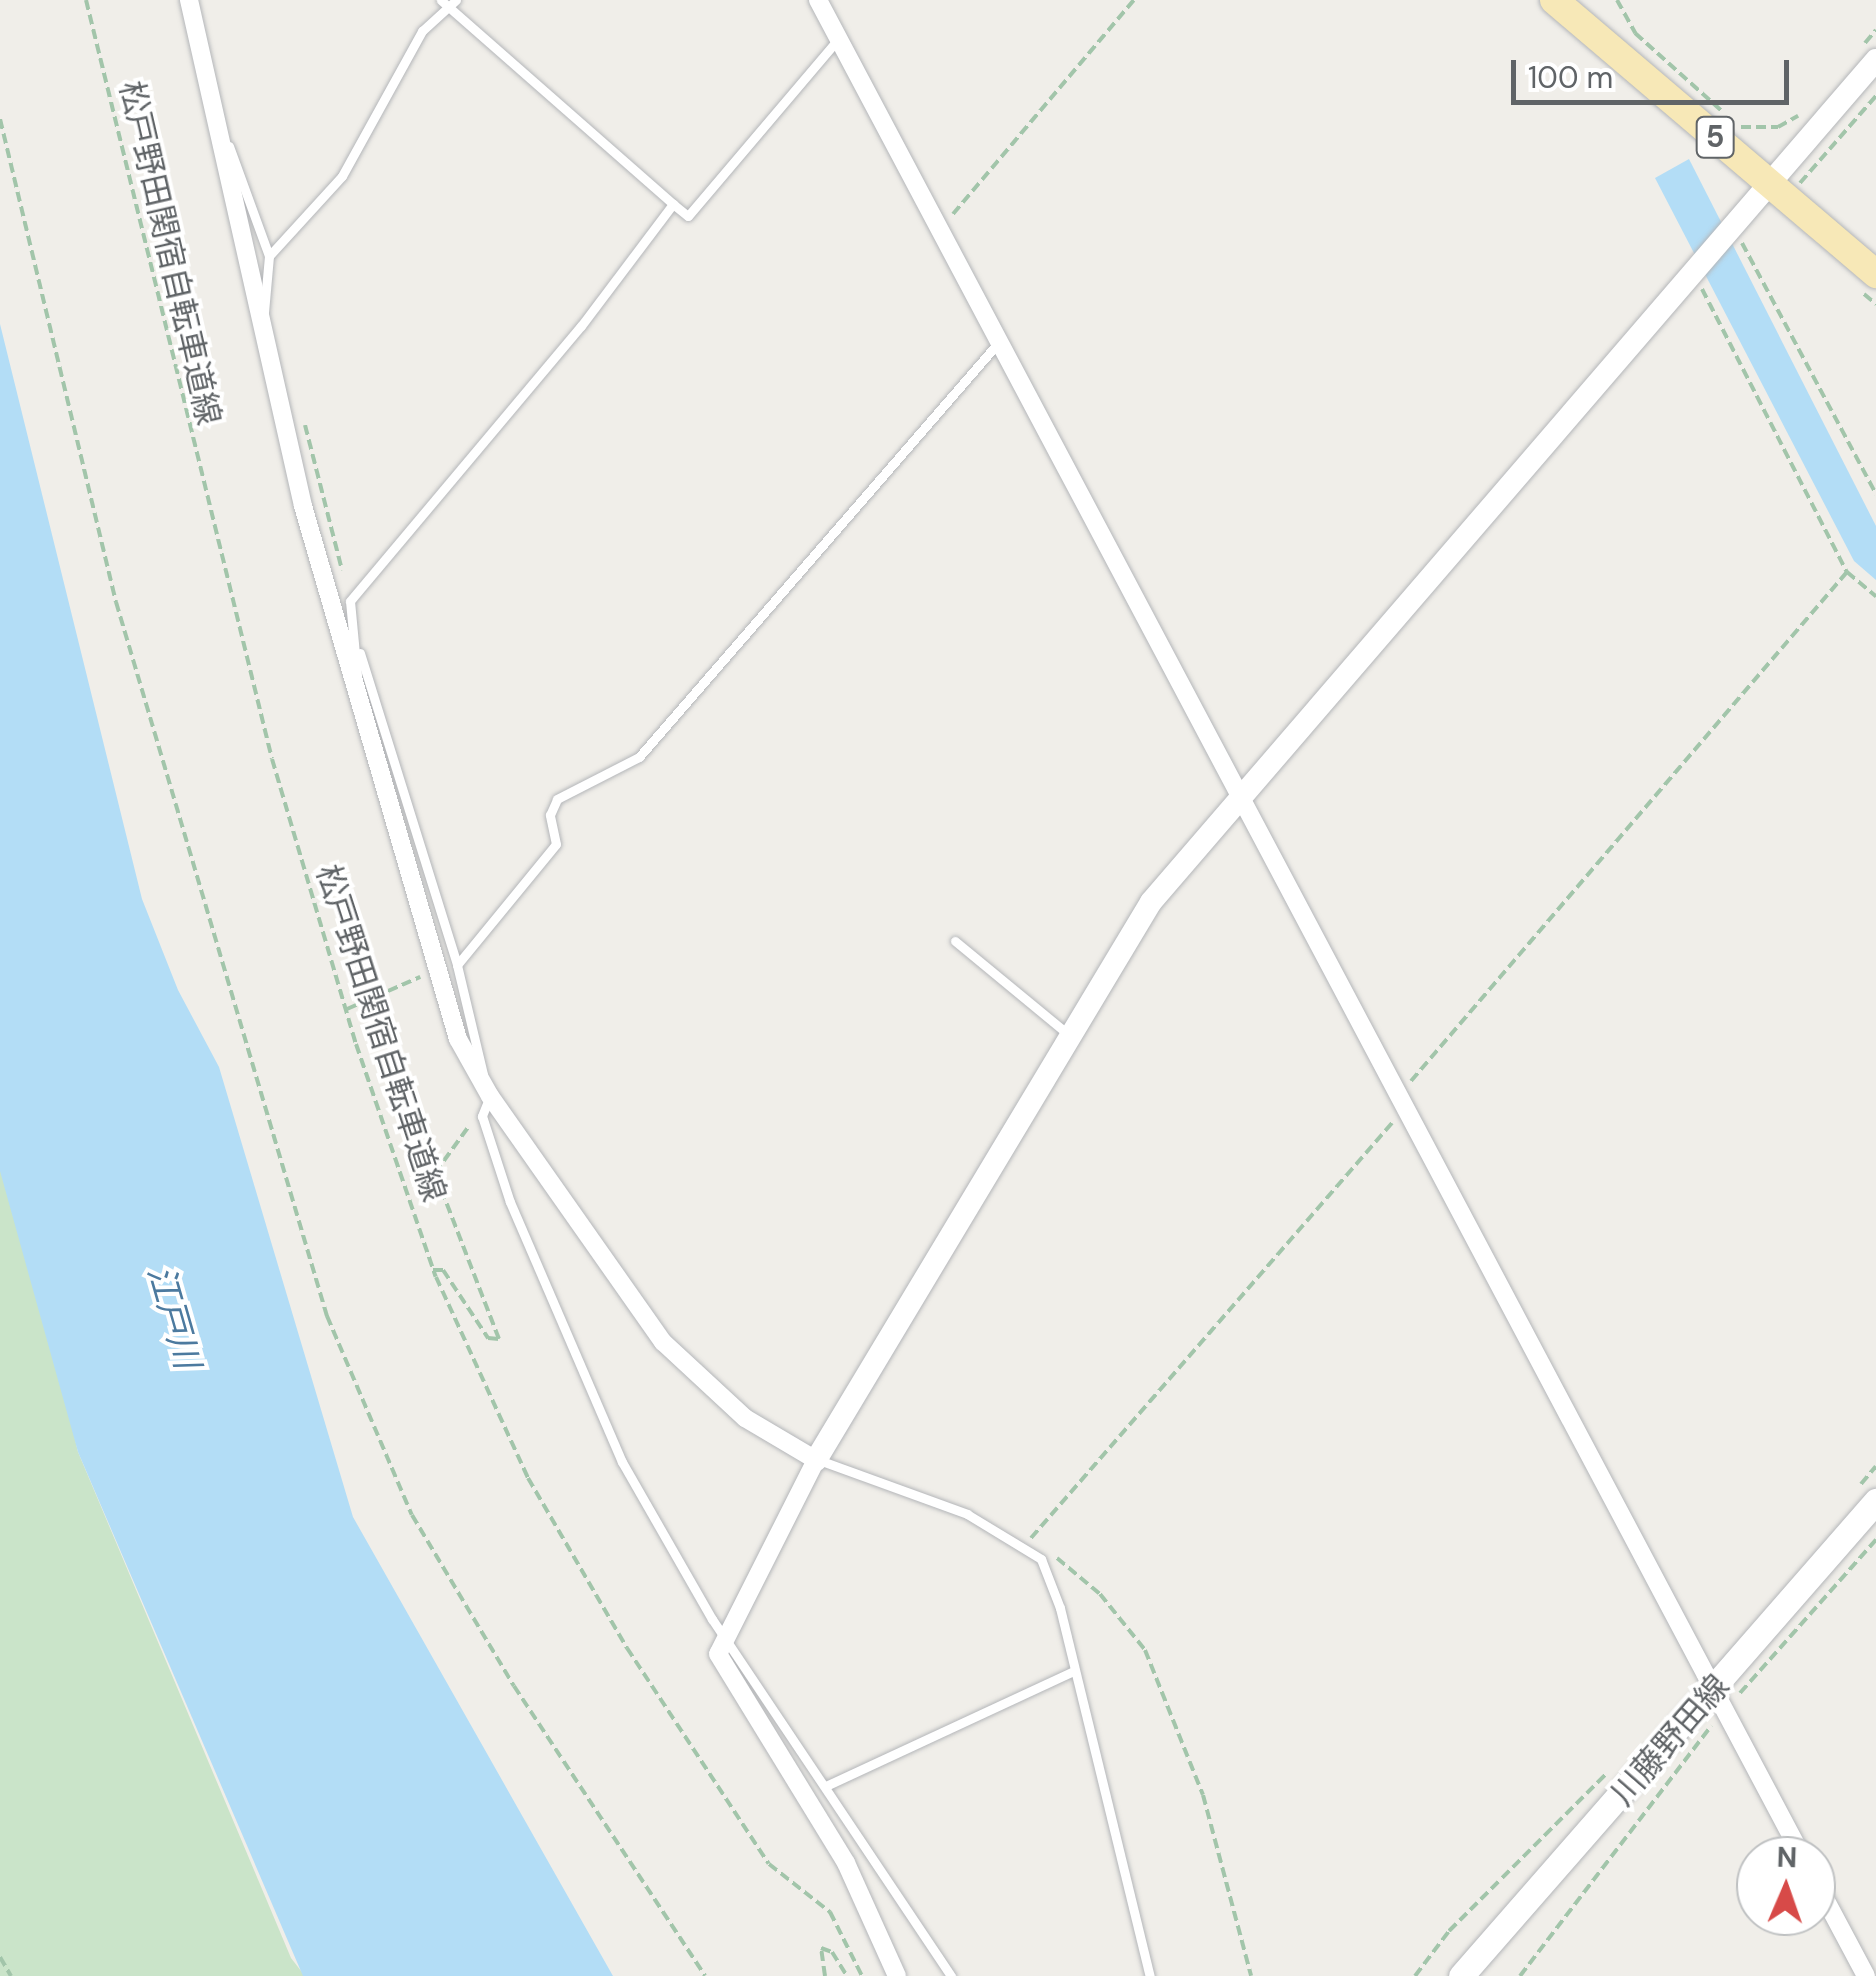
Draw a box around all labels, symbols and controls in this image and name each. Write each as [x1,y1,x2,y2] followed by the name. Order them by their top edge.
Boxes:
[1516,40,1794,102] scale bar
[1528,58,1613,97] text: 100 m
[112,77,228,429] street label: 松戸野田関宿自転車道線
[1695,112,1735,162] road number: 5
[308,860,454,1206] street label: 松戸野田関宿自転車道線
[139,1261,209,1373] water label: 江戸川
[1603,1667,1737,1813] street label: 川藤野田線
[1736,1836,1836,1936] north arrow
[1776,1839,1798,1876] text: N

